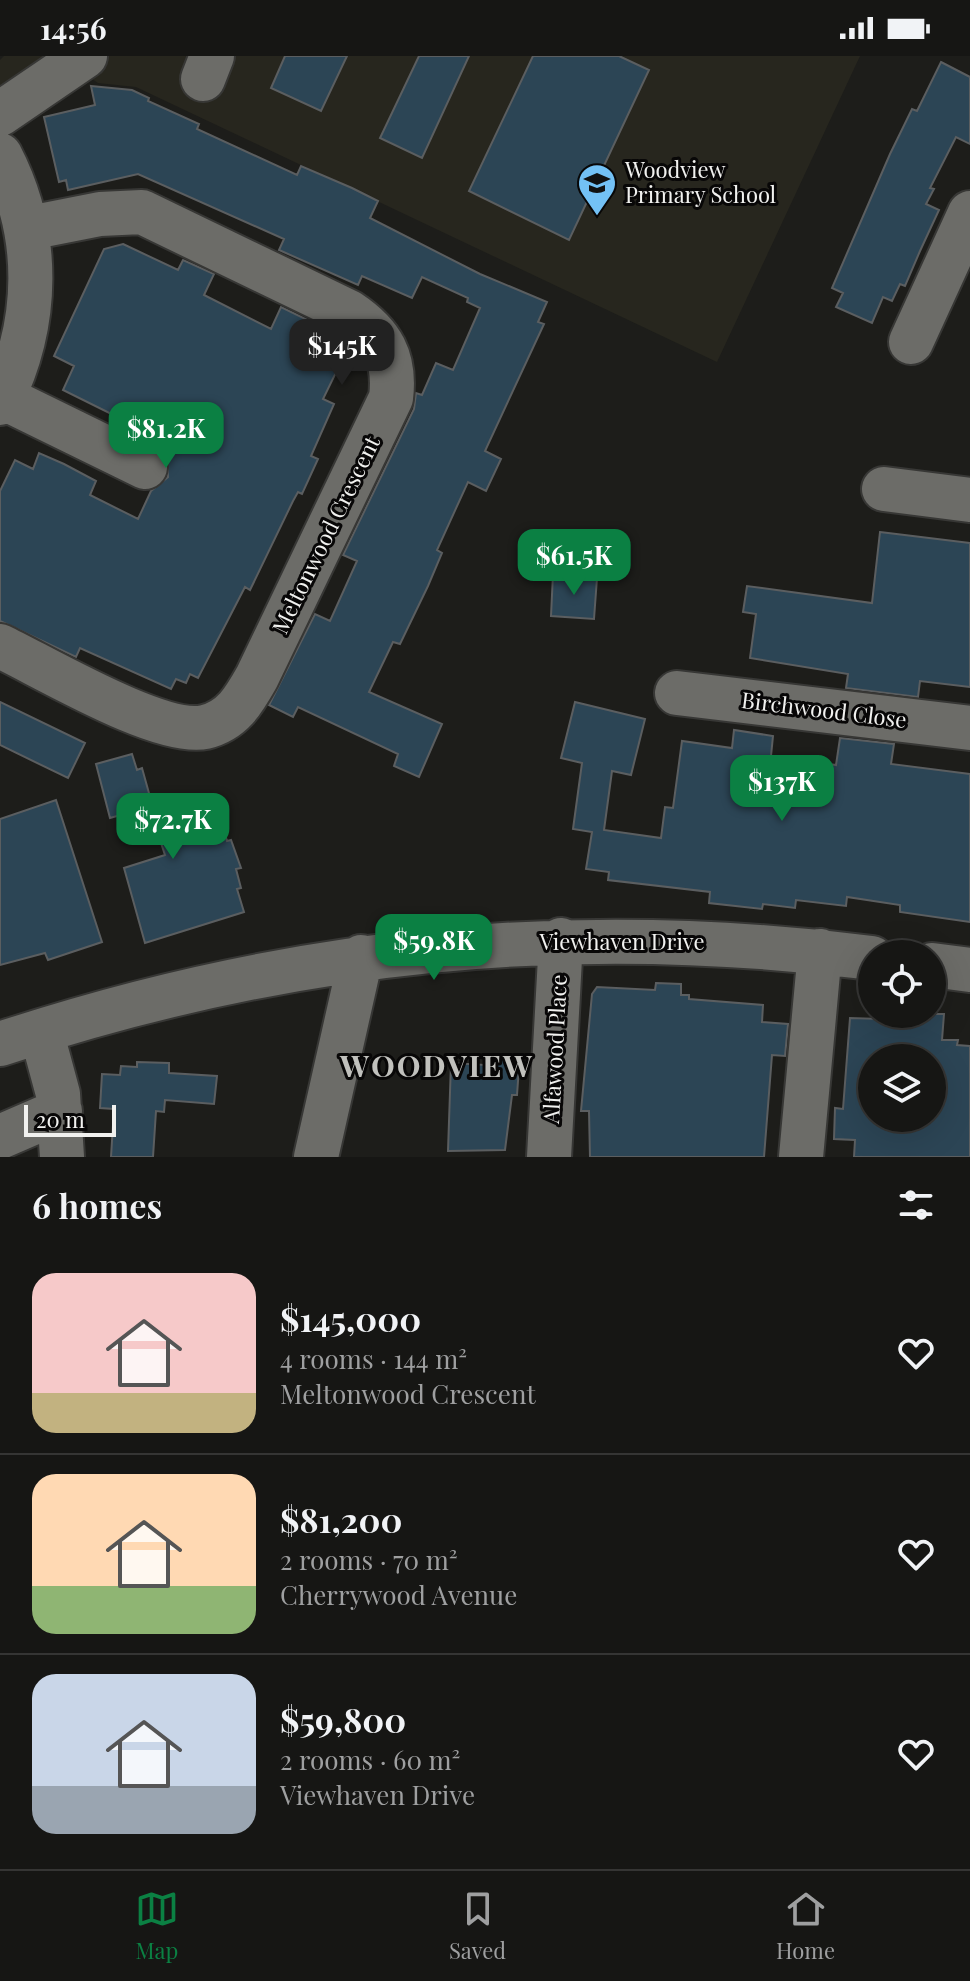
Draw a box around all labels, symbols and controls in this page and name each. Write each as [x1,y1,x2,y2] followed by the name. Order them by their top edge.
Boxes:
[40,8,107,48] text: 14:56
[624,154,776,209] place label: Woodview Primary School
[576,162,618,217] school or university icon: Woodview Primary School
[286,319,398,387] pin: $145K
[307,327,377,362] text: $145K
[101,402,231,470] pin: $81.2K
[127,410,205,445] text: $81.2K
[264,430,387,638] street label: Meltonwood Crescent
[509,529,639,597] pin: $61.5K
[536,537,612,572] text: $61.5K
[740,684,908,734] street label: Birchwood Close
[726,755,838,823] pin: $137K
[748,763,816,798] text: $137K
[108,793,238,861] pin: $72.7K
[134,801,212,836] text: $72.7K
[369,914,499,982] pin: $59.8K
[393,922,475,957] text: $59.8K
[538,926,705,956] street label: Viewhaven Drive
[858,940,946,1132] map controls
[858,940,946,1028] button: locate
[535,974,573,1125] street label: Alfawood Place
[858,1044,946,1132] button: layers
[339,1045,534,1085] district label: WOODVIEW
[24,1101,116,1137] scale bar
[36,1104,85,1134] text: 20 m
[32,1182,162,1228] text: 6 homes
[894,1183,938,1227] icon: filters
[280,1295,421,1341] text: $145,000
[96,1305,192,1401] icon: home
[894,1331,938,1375] icon: heart
[280,1341,467,1376] text: 4 rooms · 144 m²
[280,1376,536,1411] text: Meltonwood Crescent
[280,1496,402,1542] text: $81,200
[96,1506,192,1602] icon: home
[894,1532,938,1576] icon: heart
[280,1542,458,1577] text: 2 rooms · 70 m²
[280,1577,517,1612] text: Cherrywood Avenue
[280,1696,406,1742] text: $59,800
[96,1706,192,1802] icon: home
[894,1732,938,1776] icon: heart
[280,1742,460,1777] text: 2 rooms · 60 m²
[280,1777,475,1812] text: Viewhaven Drive
[135,1887,179,1965] tab: Map
[449,1887,506,1965] tab: Saved
[776,1887,835,1965] tab: Home

